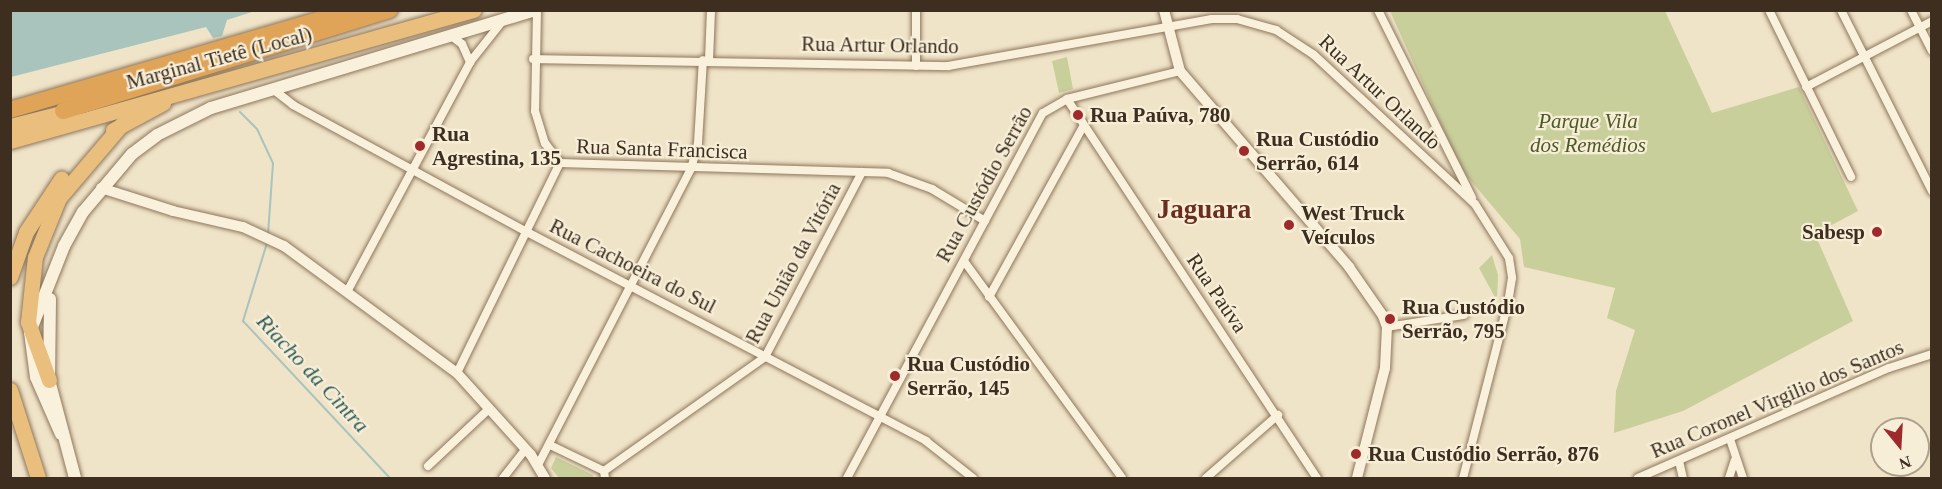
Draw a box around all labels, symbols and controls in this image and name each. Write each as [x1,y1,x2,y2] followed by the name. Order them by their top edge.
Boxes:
[123,21,315,95] street label: Marginal Tietê (Local)
[1313,29,1447,155] street label: Rua Artur Orlando
[800,31,960,59] street label: Rua Artur Orlando
[931,101,1037,267] street label: Rua Custódio Serrão
[1090,102,1231,128] place label: Rua Paúva, 780
[1071,108,1085,122] marker: Rua Paúva, 780
[1530,108,1646,158] park label: Parque Vila dos Remédios
[432,121,561,171] place label: Rua Agrestina, 135
[1256,126,1379,176] place label: Rua Custódio Serrão, 614
[576,133,748,165] street label: Rua Santa Francisca
[413,139,427,153] marker: Rua Agrestina, 135
[1237,144,1251,158] marker: Rua Custódio Serrão, 614
[740,178,846,348] street label: Rua União da Vitória
[1157,194,1251,226] district label: Jaguara
[1301,200,1405,250] place label: West Truck Veículos
[545,213,721,319] street label: Rua Cachoeira do Sul
[1282,218,1296,232] marker: West Truck Veículos
[1802,219,1865,245] place label: Sabesp
[1870,225,1884,239] marker: Sabesp
[1181,248,1253,338] street label: Rua Paúva
[1402,294,1525,344] place label: Rua Custódio Serrão, 795
[251,308,375,438] water label: Riacho da Cintra
[1383,312,1397,326] marker: Rua Custódio Serrão, 795
[1647,334,1907,464] street label: Rua Coronel Virgilio dos Santos
[907,351,1030,401] place label: Rua Custódio Serrão, 145
[888,369,902,383] marker: Rua Custódio Serrão, 145
[1870,417,1930,477] north arrow
[1368,441,1599,467] place label: Rua Custódio Serrão, 876
[1349,447,1363,461] marker: Rua Custódio Serrão, 876
[1897,453,1913,473] text: N

